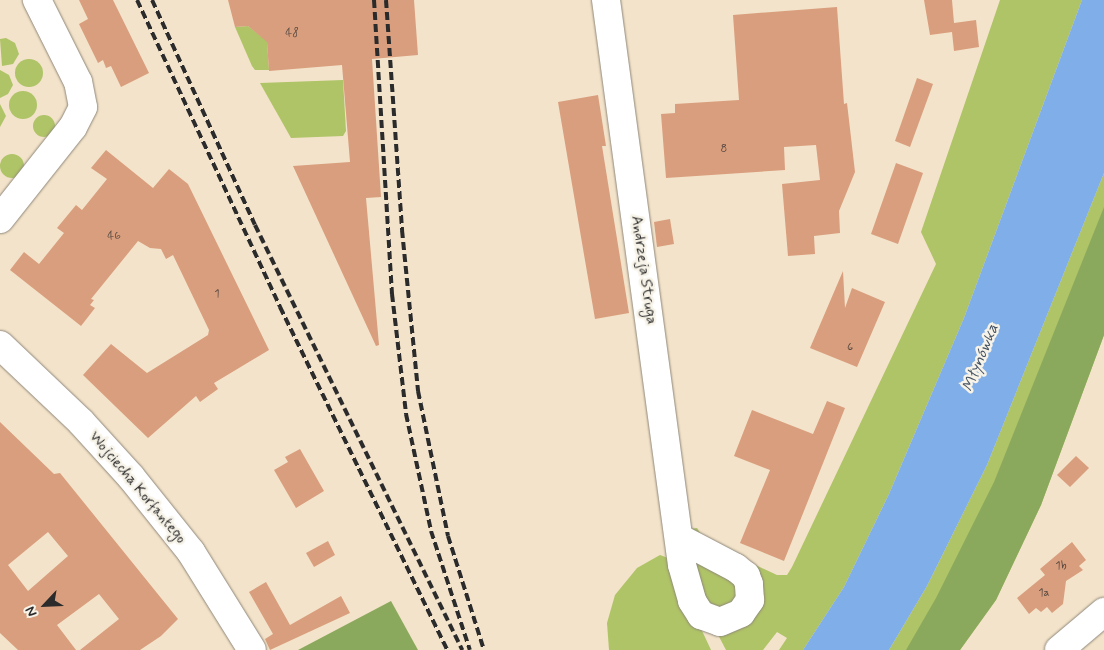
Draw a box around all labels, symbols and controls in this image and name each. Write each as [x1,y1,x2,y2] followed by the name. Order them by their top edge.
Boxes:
[285,27,299,41] house number: 48
[721,143,727,157] house number: 8
[627,217,659,323] street label: Andrzeja Struga
[107,230,121,244] house number: 46
[214,288,220,302] house number: 1
[959,321,1003,395] water label: Młynówka
[847,341,853,355] house number: 6
[85,429,189,547] street label: Wojciecha Korfantego
[1055,560,1067,574] house number: 1b
[20,580,70,630] north arrow
[1038,587,1050,601] house number: 1a
[21,603,42,619] text: N

